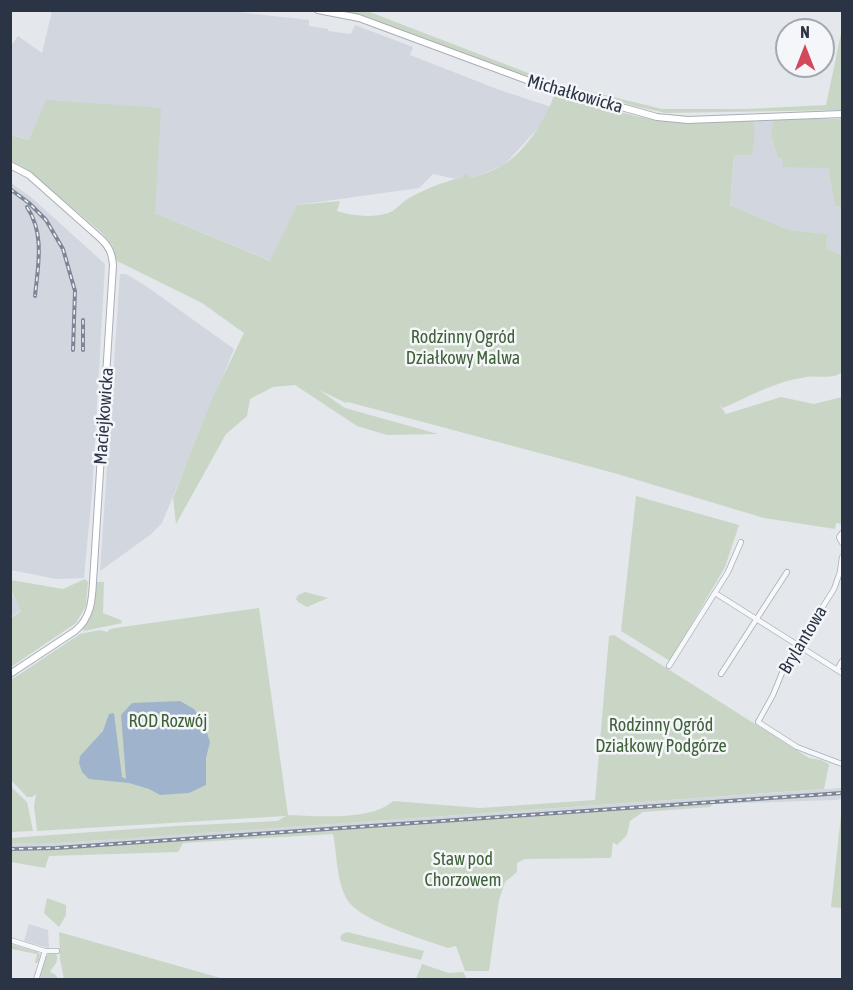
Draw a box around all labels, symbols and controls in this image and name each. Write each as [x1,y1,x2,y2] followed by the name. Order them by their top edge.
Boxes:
[775,18,835,78] north arrow
[800,23,810,41] text: N
[525,70,625,118] street label: Michałkowicka
[406,326,520,368] park label: Rodzinny Ogród Działkowy Malwa
[90,367,118,465] street label: Maciejkowicka
[774,602,832,678] street label: Brylantowa
[129,710,207,732] park label: ROD Rozwój
[595,714,727,756] park label: Rodzinny Ogród Działkowy Podgórze
[425,848,501,890] park label: Staw pod Chorzowem

